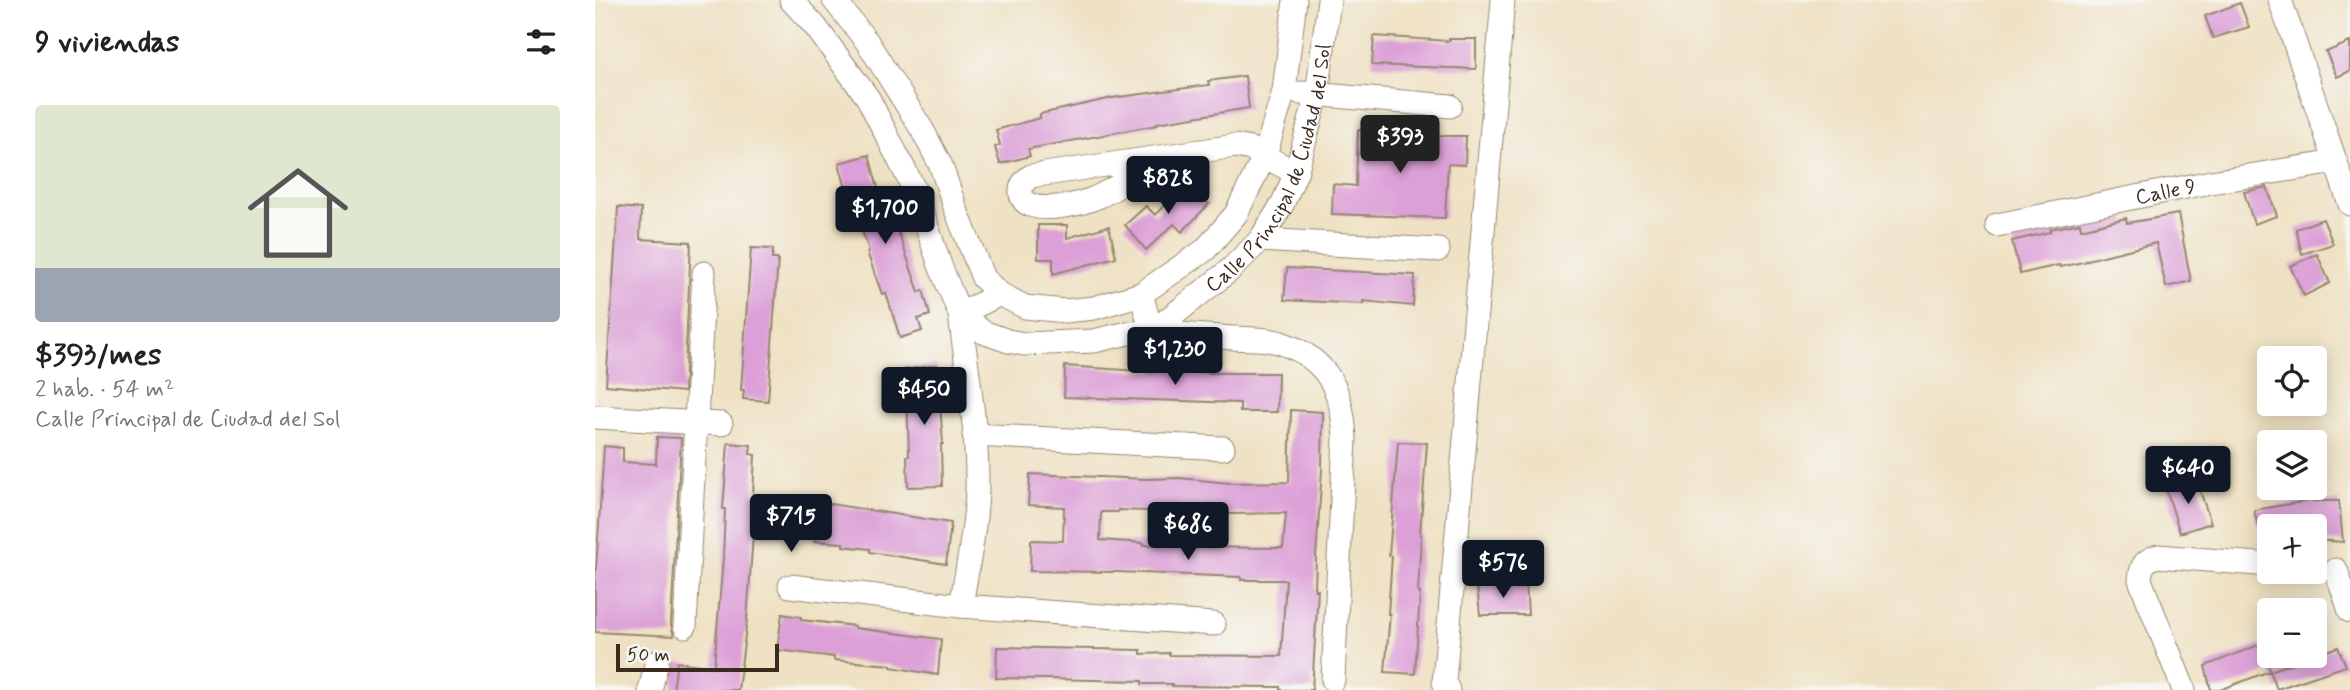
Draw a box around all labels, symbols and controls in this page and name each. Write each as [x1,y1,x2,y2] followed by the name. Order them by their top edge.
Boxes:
[35,23,179,62] text: 9 viviendas
[522,23,560,61] icon: filters
[1200,42,1338,299] street label: Calle Principal de Ciudad del Sol
[1359,116,1441,175] pin: $393
[1376,123,1424,153] text: $393
[235,150,361,276] icon: home
[1127,156,1209,216] pin: $828
[1142,164,1194,194] text: $828
[2133,172,2199,212] street label: Calle 9
[828,187,942,246] pin: $1,700
[851,194,919,224] text: $1,700
[1118,328,1232,387] pin: $1,230
[1143,335,1207,365] text: $1,230
[35,336,161,375] text: $393/mes
[2257,346,2327,668] map controls
[2257,346,2327,416] button: locate
[883,368,965,427] pin: $450
[35,375,174,405] text: 2 hab. · 54 m²
[897,375,951,405] text: $450
[35,405,341,435] text: Calle Principal de Ciudad del Sol
[2257,430,2327,500] button: layers
[2147,447,2229,506] pin: $640
[2161,454,2215,484] text: $640
[750,494,832,554] pin: $715
[766,502,816,532] text: $715
[1147,503,1229,562] pin: $686
[1164,510,1212,540] text: $686
[2257,514,2327,584] button: +
[1462,540,1544,600] pin: $576
[1478,548,1528,578] text: $576
[2257,598,2327,668] button: −
[616,641,779,673] scale bar
[627,643,670,668] text: 50 m

